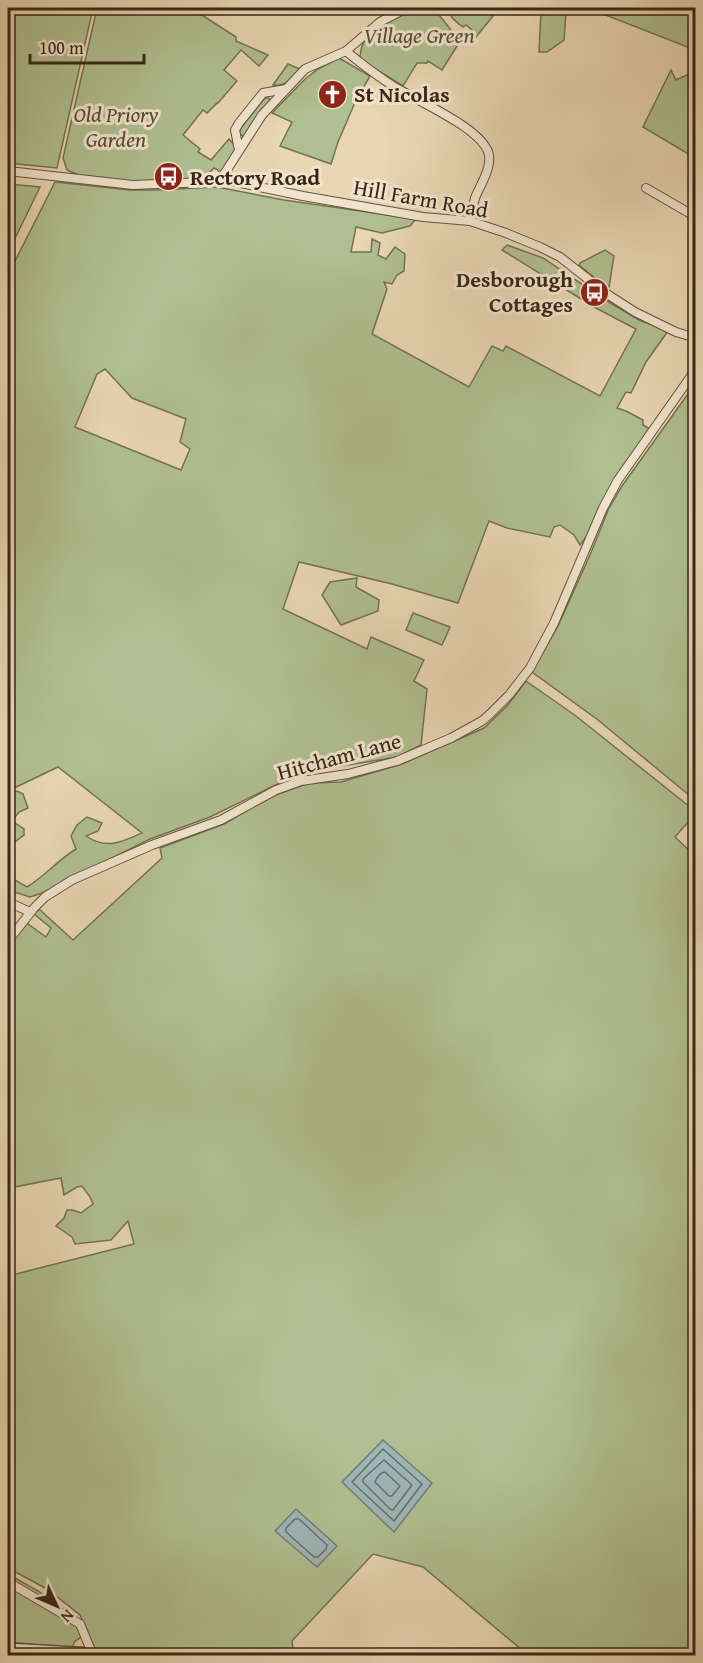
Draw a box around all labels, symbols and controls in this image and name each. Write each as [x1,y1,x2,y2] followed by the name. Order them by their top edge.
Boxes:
[363,19,475,51] park label: Village Green
[30,27,144,65] scale bar
[39,34,84,61] text: 100 m
[317,78,349,110] church icon: St Nicolas
[354,78,450,110] place label: St Nicolas
[74,98,158,155] park label: Old Priory Garden
[153,161,185,193] bus stop icon: Rectory Road
[190,161,320,193] place label: Rectory Road
[351,170,491,226] street label: Hill Farm Road
[456,263,573,320] place label: Desborough Cottages
[578,276,610,308] bus stop icon: Desborough Cottages
[273,724,405,788] street label: Hitcham Lane
[27,1576,87,1636] north arrow
[55,1604,80,1629] text: N

